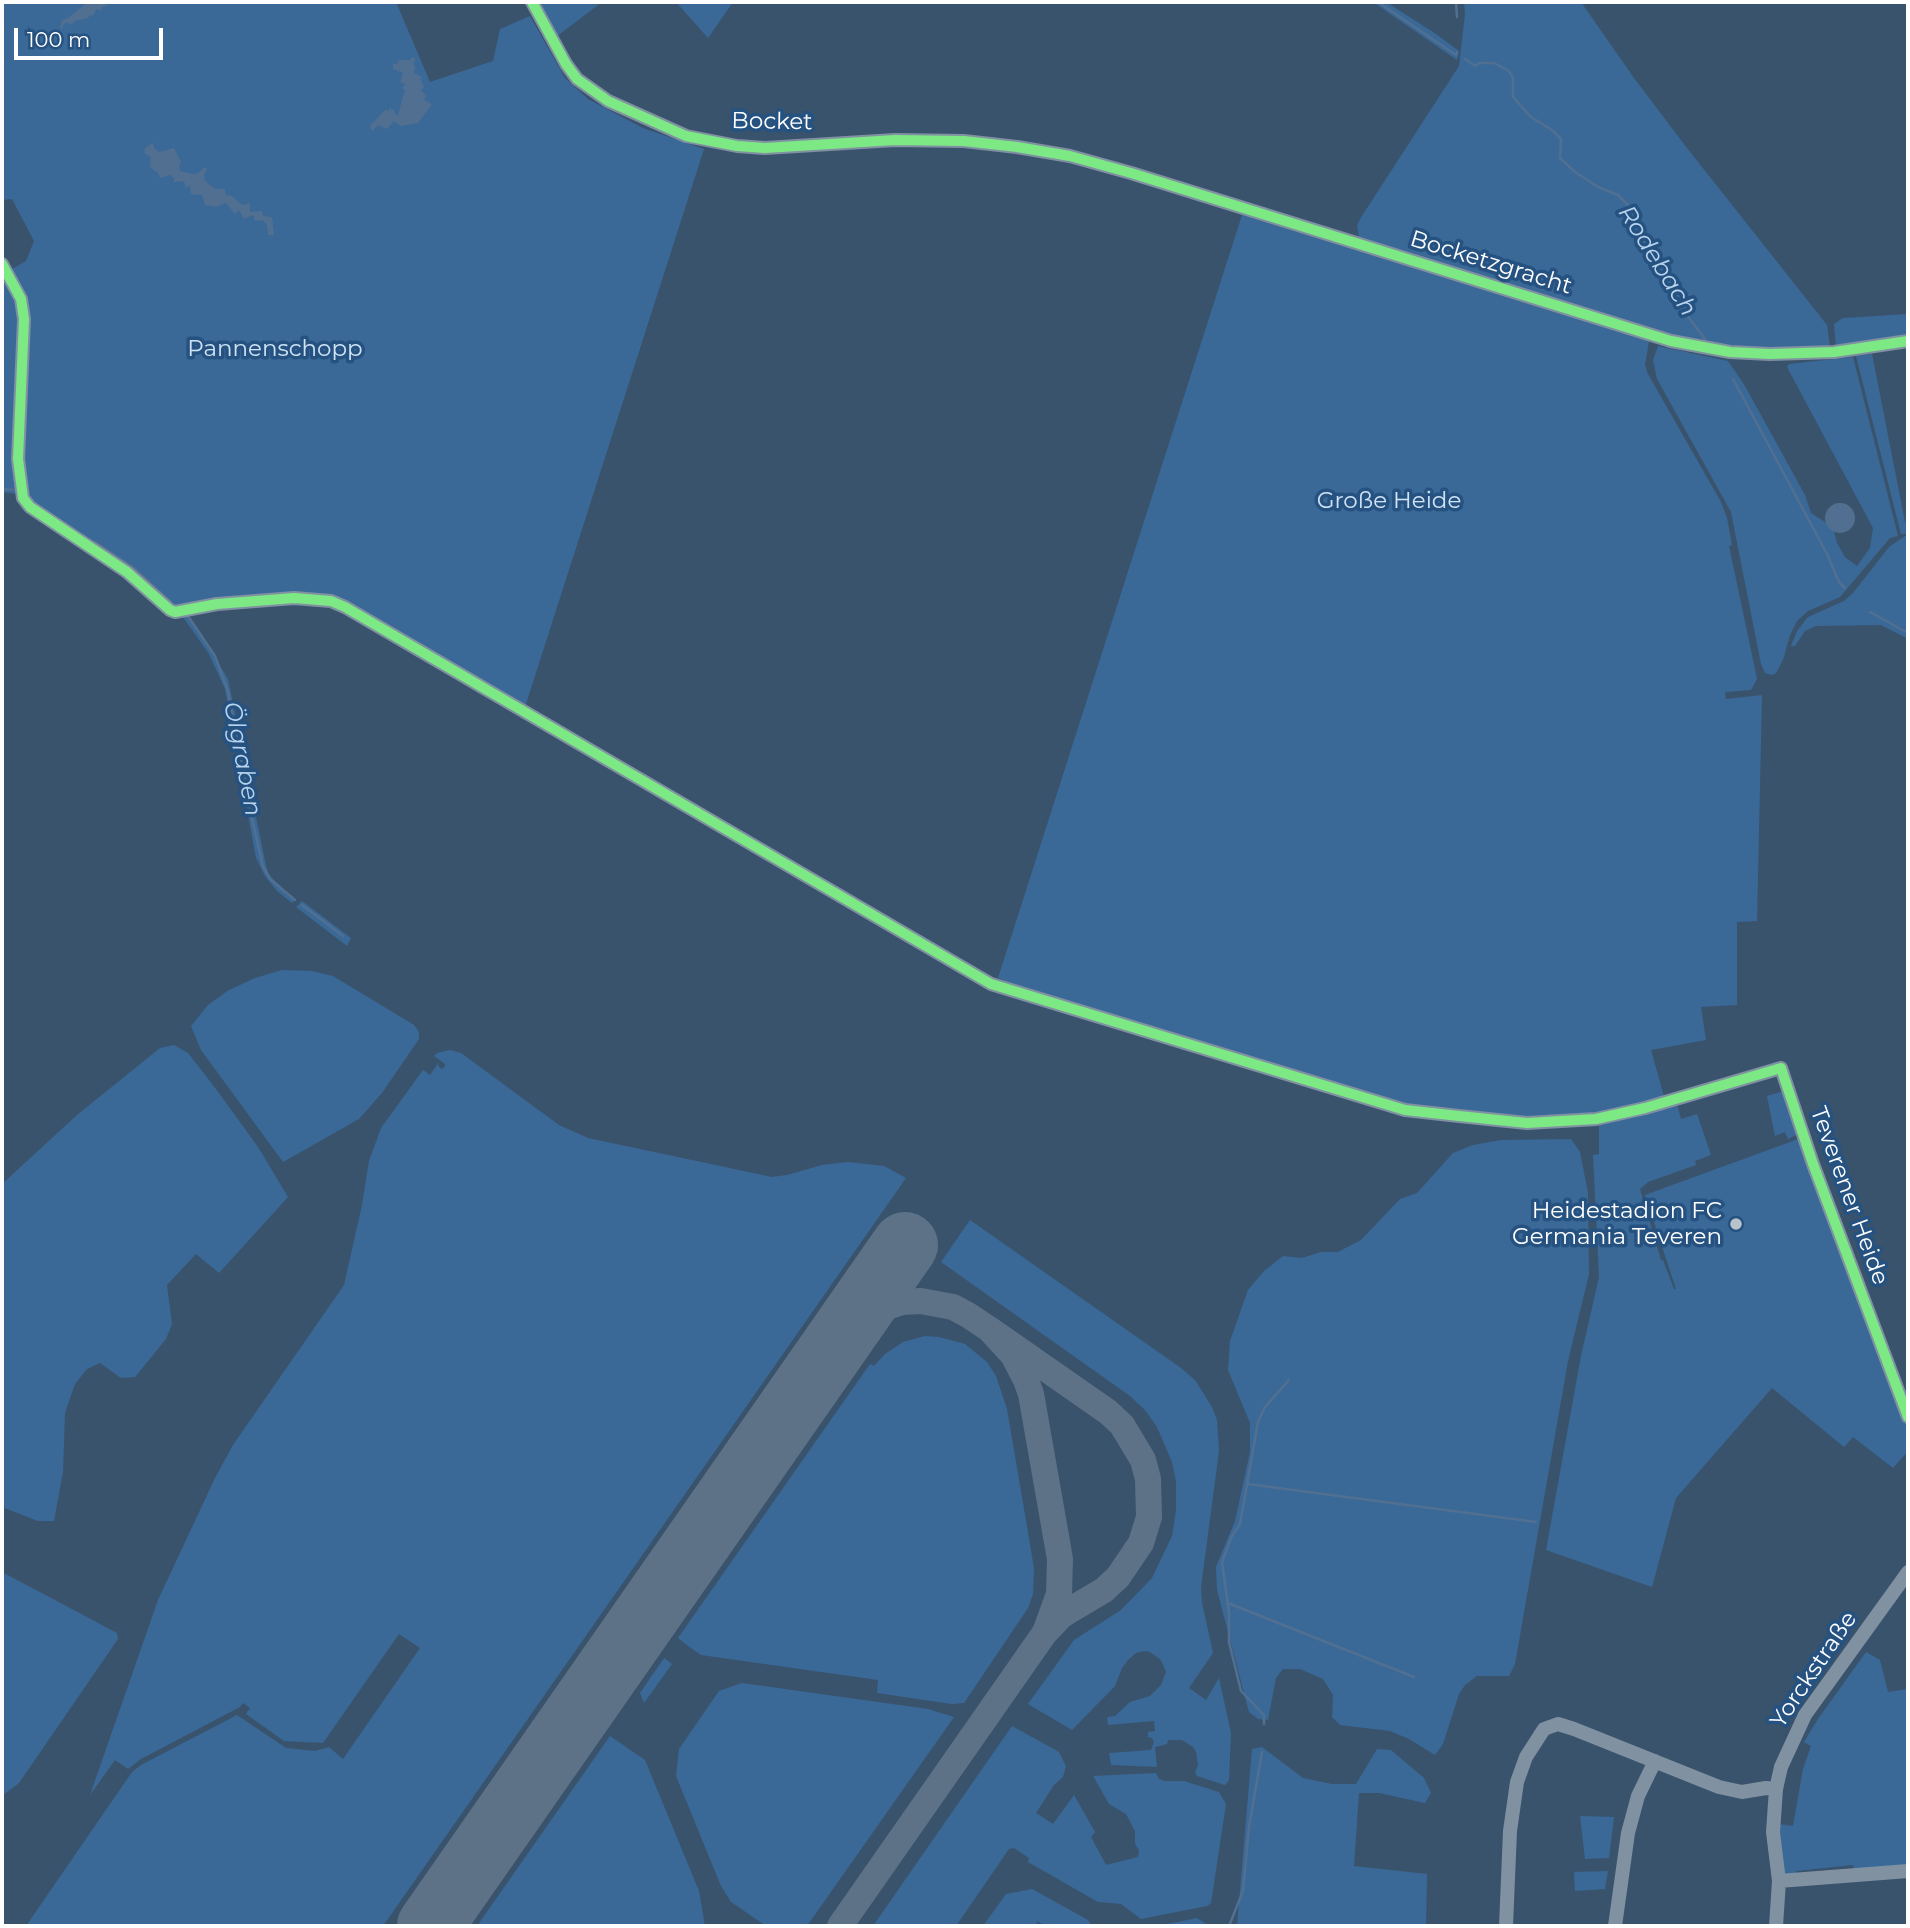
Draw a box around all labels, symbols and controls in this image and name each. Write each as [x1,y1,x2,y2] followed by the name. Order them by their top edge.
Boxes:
[18,14,166,58] scale bar
[27,27,90,52] text: 100 m
[731,107,813,137] street label: Bocket
[1612,200,1702,322] water label: Rodebach
[1407,225,1575,301] street label: Bocketzgracht
[187,335,363,363] park label: Pannenschopp
[1317,487,1461,515] park label: Große Heide
[217,700,267,818] water label: Ölgraben
[1804,1103,1894,1289] street label: Teverener Heide
[1512,1197,1722,1251] place label: Heidestadion FC Germania Teveren
[1728,1216,1744,1232] marker: Heidestadion FC Germania Teveren
[1765,1607,1863,1733] street label: Yorckstraße

